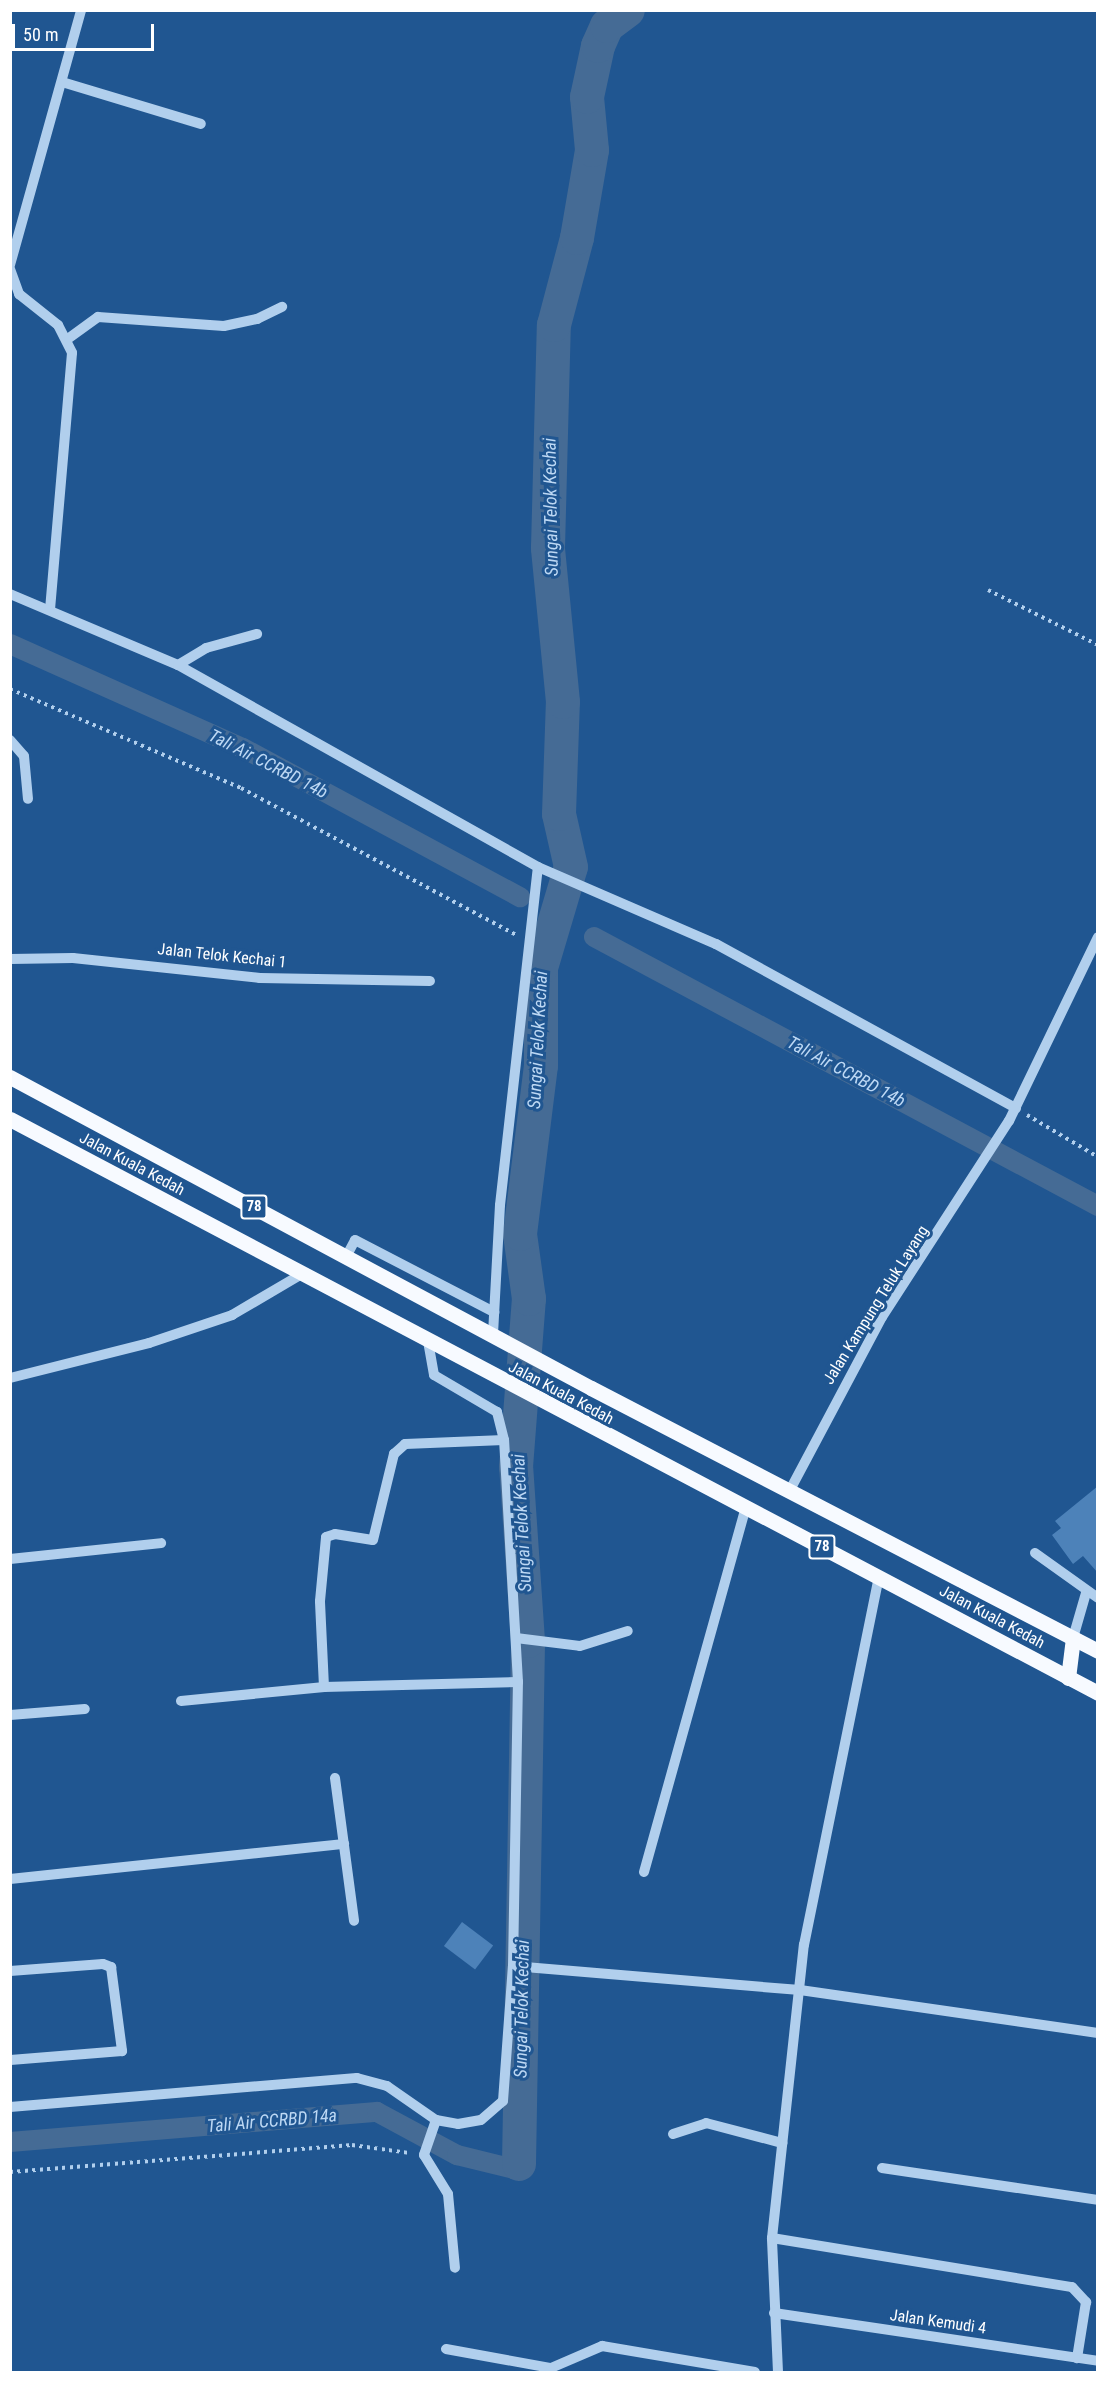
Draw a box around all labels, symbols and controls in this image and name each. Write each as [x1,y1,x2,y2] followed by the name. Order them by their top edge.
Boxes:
[15,12,158,50] scale bar
[23,24,58,45] text: 50 m
[539,438,563,576] water label: Sungai Telok Kechai
[205,725,331,803] water label: Tali Air CCRBD 14b
[156,940,288,972] street label: Jalan Telok Kechai 1
[524,970,552,1110] water label: Sungai Telok Kechai
[783,1032,909,1112] water label: Tali Air CCRBD 14b
[76,1128,188,1200] street label: Jalan Kuala Kedah
[239,1195,269,1219] road number: 78
[819,1222,933,1388] street label: Jalan Kampung Teluk Layang
[505,1357,617,1429] street label: Jalan Kuala Kedah
[508,1453,536,1593] water label: Sungai Telok Kechai
[807,1535,837,1559] road number: 78
[936,1581,1048,1653] street label: Jalan Kuala Kedah
[510,1940,534,2078] water label: Sungai Telok Kechai
[206,2105,338,2137] water label: Tali Air CCRBD 14a
[889,2306,987,2338] street label: Jalan Kemudi 4

